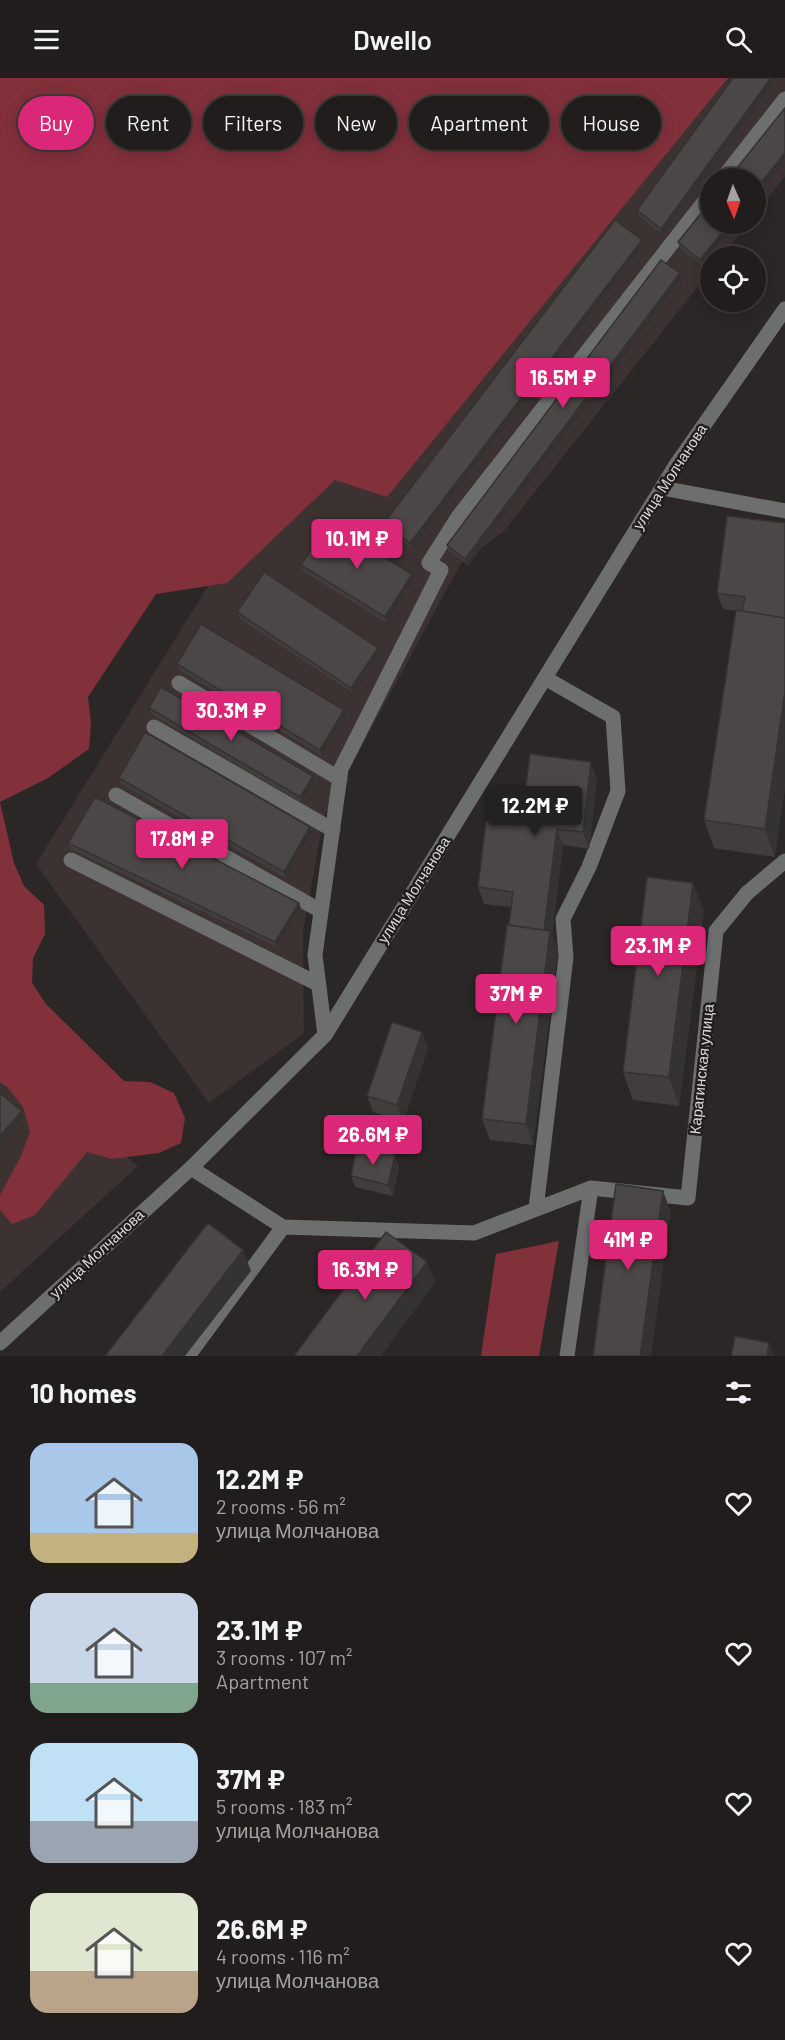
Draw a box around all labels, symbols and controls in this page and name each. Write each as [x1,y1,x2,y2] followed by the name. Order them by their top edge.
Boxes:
[30,23,63,56] icon: menu
[353,23,432,55] text: Dwello
[722,23,755,56] icon: search
[18,96,94,150] chip: Buy
[106,96,191,150] chip: Rent
[203,96,303,150] chip: Filters
[315,96,397,150] chip: New
[409,96,549,150] chip: Apartment
[561,96,661,150] chip: House
[700,168,766,234] north arrow
[700,168,766,312] map controls
[700,246,766,312] button: locate
[508,358,618,409] pin: 16.5M ₽
[530,365,596,389] text: 16.5M ₽
[628,420,710,533] street label: улица Молчанова
[302,519,412,570] pin: 10.1M ₽
[325,526,389,550] text: 10.1M ₽
[176,691,286,742] pin: 30.3M ₽
[196,698,266,722] text: 30.3M ₽
[480,786,590,837] pin: 12.2M ₽
[501,793,569,817] text: 12.2M ₽
[127,819,237,870] pin: 17.8M ₽
[150,826,214,850] text: 17.8M ₽
[373,832,454,946] street label: улица Молчанова
[603,926,713,977] pin: 23.1M ₽
[625,933,691,957] text: 23.1M ₽
[474,974,558,1025] pin: 37M ₽
[489,981,543,1005] text: 37M ₽
[685,1002,717,1135] street label: Карагинская улица
[318,1115,428,1166] pin: 26.6M ₽
[338,1122,408,1146] text: 26.6M ₽
[45,1205,148,1302] street label: улица Молчанова
[586,1220,670,1271] pin: 41M ₽
[603,1227,653,1251] text: 41M ₽
[310,1250,420,1301] pin: 16.3M ₽
[332,1257,398,1281] text: 16.3M ₽
[722,1376,755,1409] icon: filters
[30,1377,137,1408] text: 10 homes
[216,1463,303,1494] text: 12.2M ₽
[78,1467,150,1539] icon: home
[722,1487,755,1520] icon: heart
[216,1494,346,1518] text: 2 rooms · 56 m²
[216,1518,379,1542] text: улица Молчанова
[216,1614,302,1645] text: 23.1M ₽
[78,1617,150,1689] icon: home
[722,1637,755,1670] icon: heart
[216,1645,352,1669] text: 3 rooms · 107 m²
[216,1669,309,1693] text: Apartment
[216,1763,285,1794] text: 37M ₽
[78,1767,150,1839] icon: home
[722,1787,755,1820] icon: heart
[216,1794,352,1818] text: 5 rooms · 183 m²
[216,1818,379,1842] text: улица Молчанова
[216,1913,308,1944] text: 26.6M ₽
[78,1917,150,1989] icon: home
[722,1937,755,1970] icon: heart
[216,1944,350,1968] text: 4 rooms · 116 m²
[216,1968,379,1992] text: улица Молчанова

